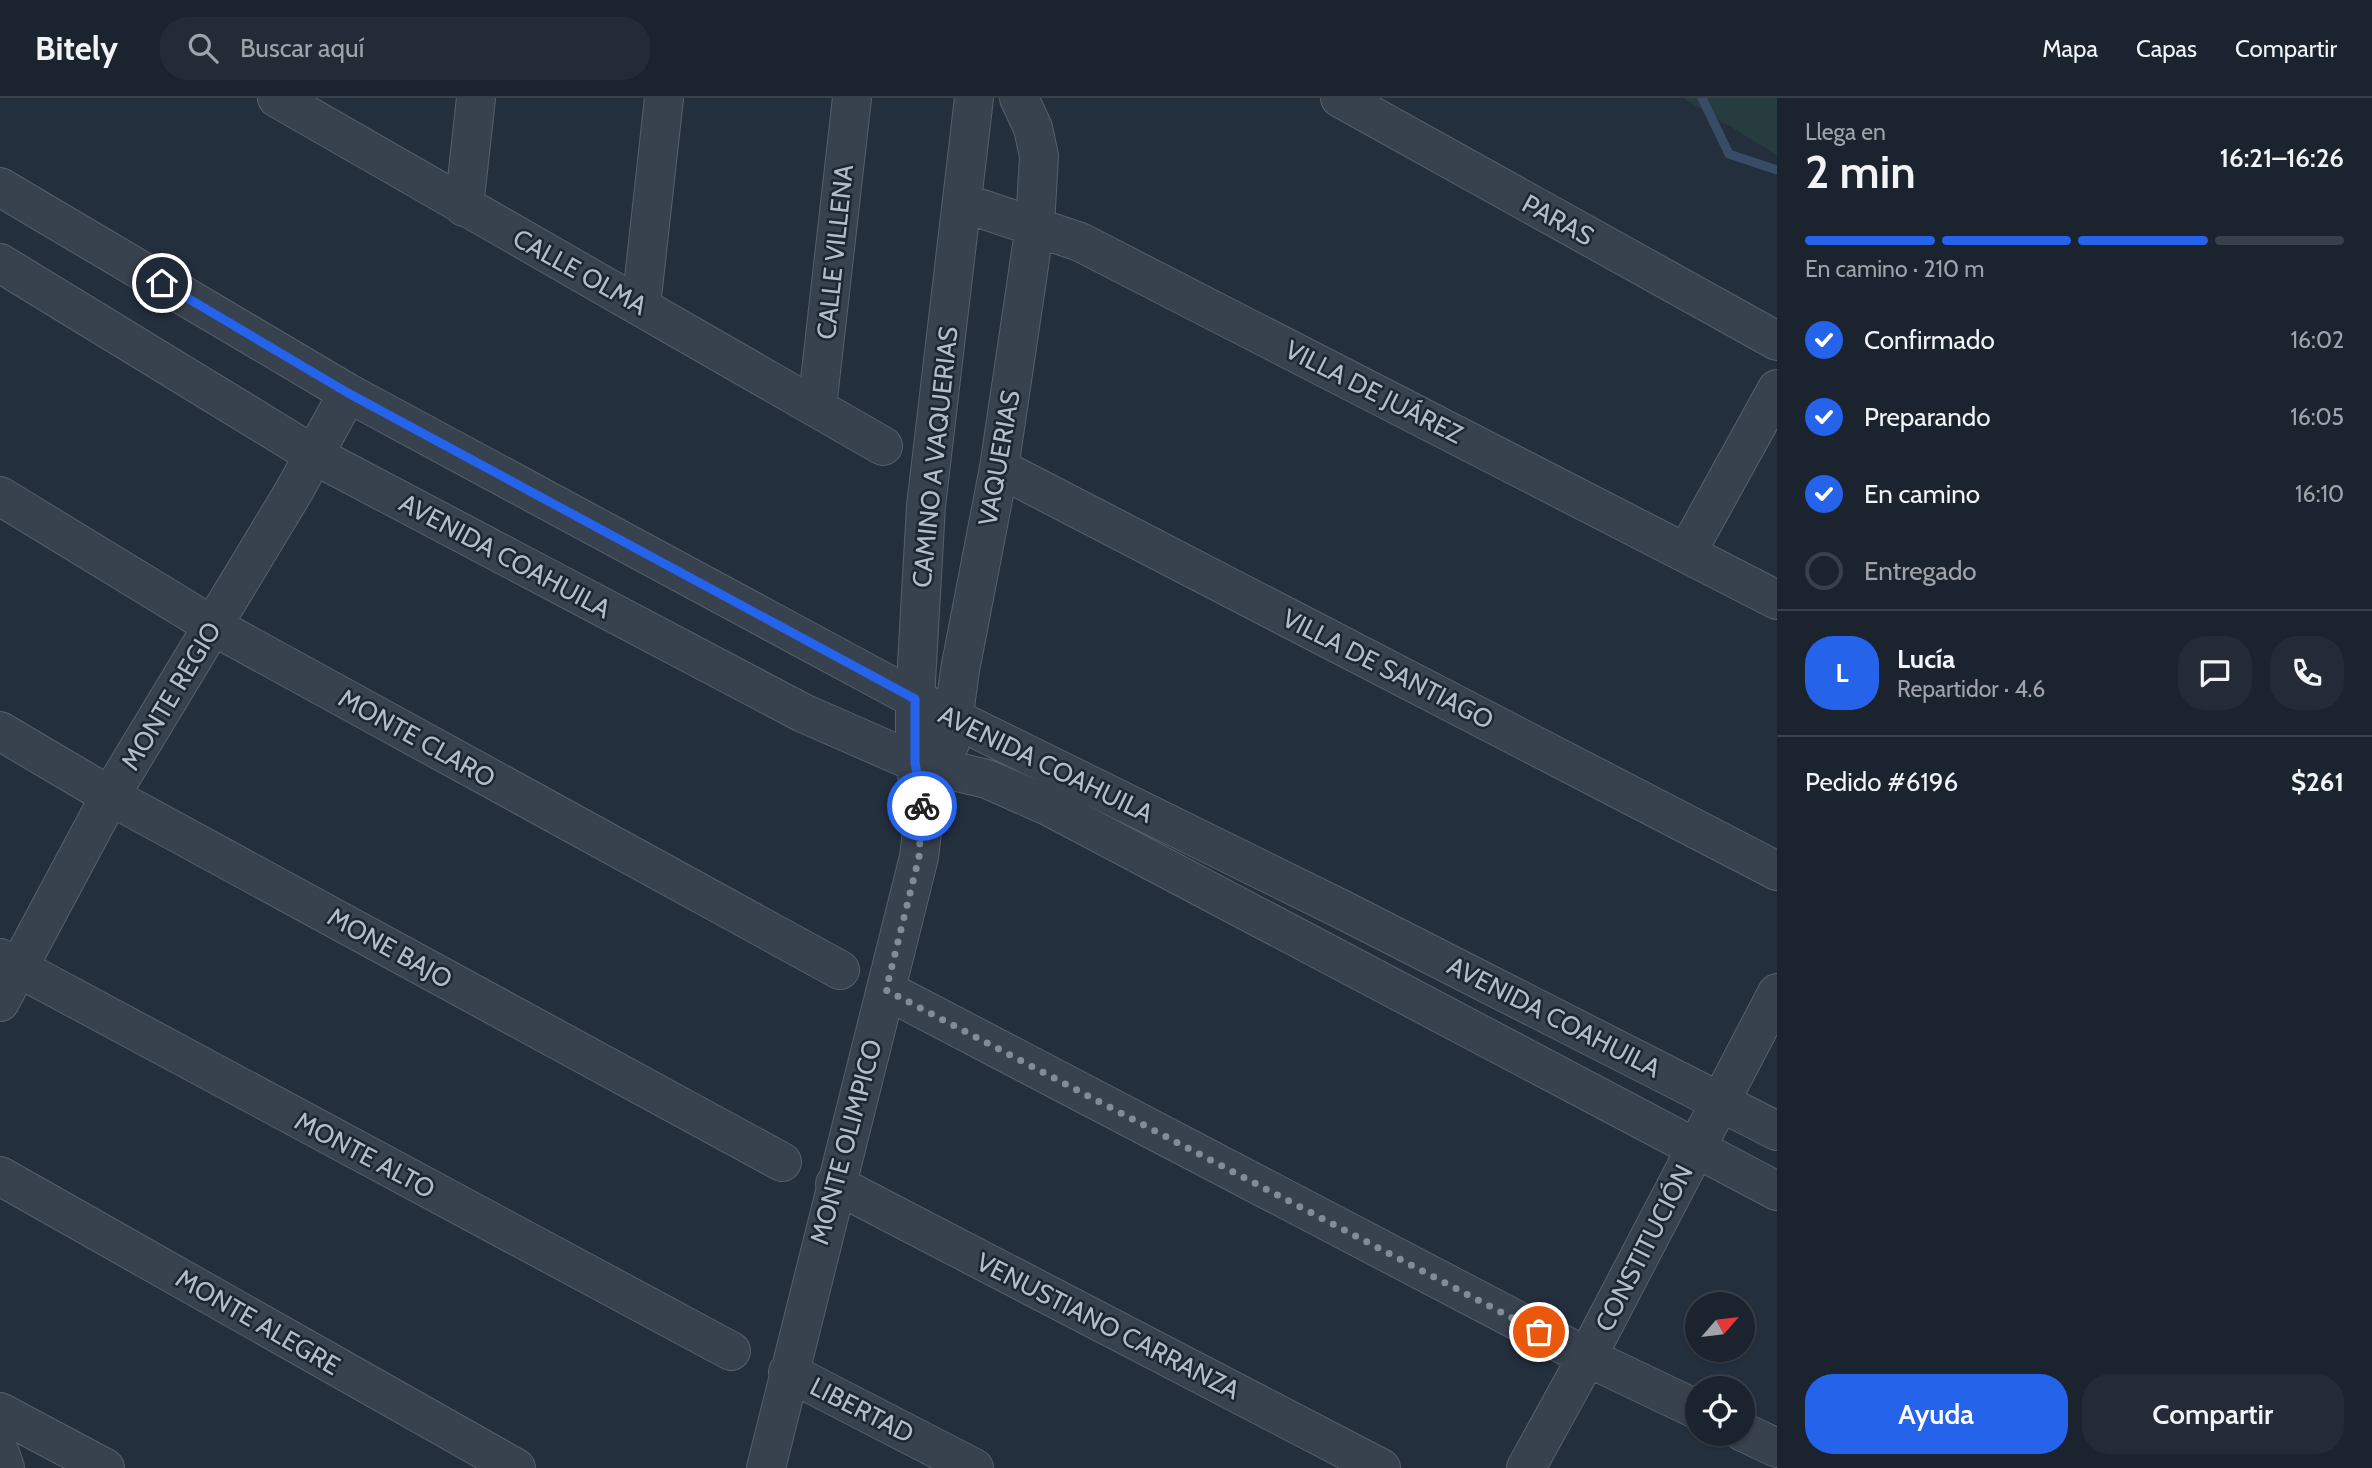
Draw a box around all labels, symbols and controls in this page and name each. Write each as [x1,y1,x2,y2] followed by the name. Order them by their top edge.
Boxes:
[160,17,650,80] search box
[35,28,118,68] text: Bitely
[184,29,222,67] icon: search
[240,32,364,64] text: Buscar aquí
[2042,34,2098,63] text: Mapa
[2136,34,2197,63] text: Capas
[2235,34,2337,63] text: Compartir
[1805,118,1886,146] text: Llega en
[2220,142,2344,174] text: 16:21–16:26
[1805,144,1916,200] text: 2 min
[810,163,860,341] street label: CALLE VILLENA
[1517,187,1599,253] street label: PARAS
[507,222,653,322] street label: CALLE OLMA
[132,253,192,313] pin
[1805,255,1984,283] text: En camino · 210 m
[143,264,181,302] icon: home
[1805,321,1843,359] icon: check
[1864,324,1995,356] text: Confirmado
[905,325,965,589] street label: CAMINO A VAQUERIAS
[2291,326,2344,354] text: 16:02
[1280,333,1469,451] street label: VILLA DE JUÁREZ
[971,388,1027,528] street label: VAQUERIAS
[1805,398,1843,436] icon: check
[1864,401,1991,433] text: Preparando
[2290,403,2344,431] text: 16:05
[1805,475,1843,513] icon: check
[1864,478,1980,510] text: En camino
[2295,480,2344,508] text: 16:10
[394,487,616,625] street label: AVENIDA COAHUILA
[1864,555,1977,587] text: Entregado
[1277,602,1499,736] street label: VILLA DE SANTIAGO
[114,616,228,776] street label: MONTE REGIO
[2178,636,2252,710] button: chat
[2270,636,2344,710] button: phone
[1897,643,1955,675] text: Lucía
[1835,657,1849,689] text: L
[1897,675,2045,703] text: Repartidor · 4.6
[333,682,501,794] street label: MONTE CLARO
[934,698,1158,830] street label: AVENIDA COAHUILA
[1805,766,1958,798] text: Pedido #6196
[2291,766,2344,798] text: $261
[887,771,957,841] courier
[903,787,941,825] icon: bike
[322,901,458,995] street label: MONE BAJO
[1442,949,1666,1085] street label: AVENIDA COAHUILA
[803,1036,889,1248] street label: MONTE OLIMPICO
[290,1105,440,1205] street label: MONTE ALTO
[1588,1159,1700,1337] street label: CONSTITUCIÓN
[971,1246,1245,1406] street label: VENUSTIANO CARRANZA
[170,1262,346,1382] street label: MONTE ALEGRE
[1685,1292,1755,1362] north arrow
[1685,1292,1755,1446] map controls
[1509,1302,1569,1362] pin
[1520,1313,1558,1351] icon: bag
[805,1370,919,1450] street label: LIBERTAD
[1805,1374,2068,1454] button: Ayuda
[2082,1374,2344,1454] button: Compartir
[1685,1376,1755,1446] button: locate

